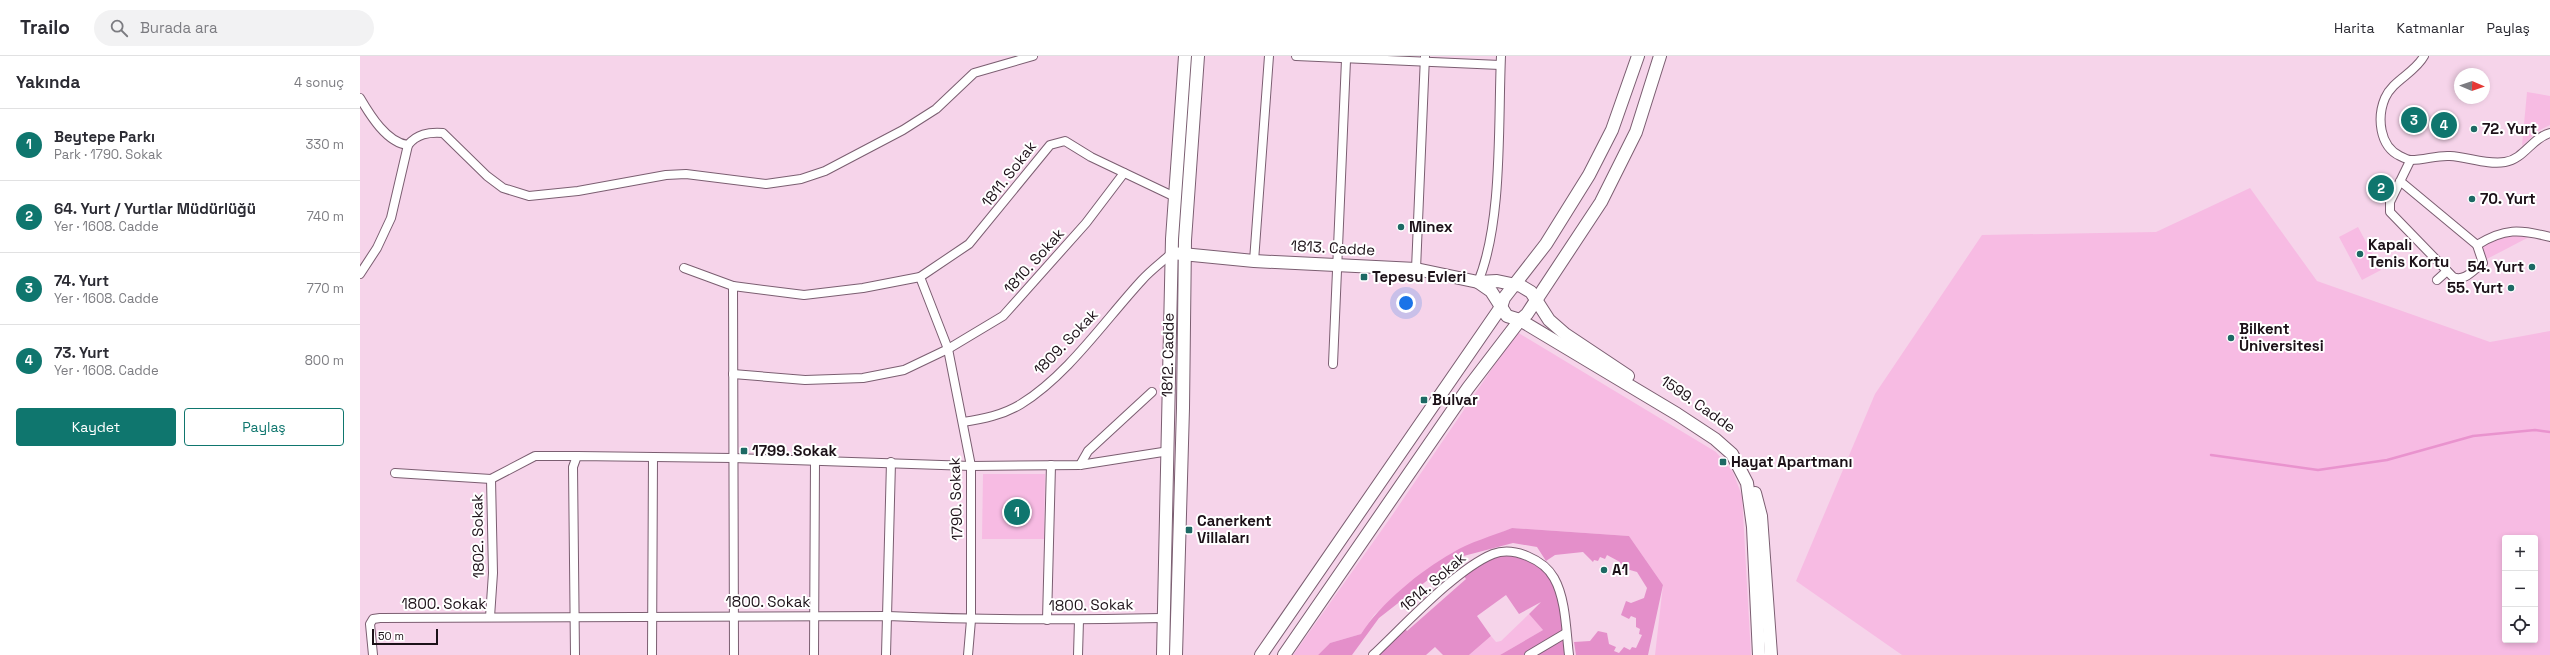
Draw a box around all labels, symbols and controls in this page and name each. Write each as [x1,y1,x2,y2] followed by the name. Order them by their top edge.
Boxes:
[94,10,374,46] search box
[20,15,70,40] text: Trailo
[108,17,130,39] icon: search
[140,18,218,37] text: Burada ara
[2334,19,2374,37] text: Harita
[2396,19,2465,37] text: Katmanlar
[2487,19,2530,37] text: Paylaş
[2454,68,2490,104] north arrow
[16,71,80,93] text: Yakında
[294,74,344,91] text: 4 sonuç
[2401,105,2427,135] pin: 3
[2431,110,2457,140] pin: 4
[2482,119,2537,138] place label: 72. Yurt
[2469,124,2479,134] marker: 72. Yurt
[54,127,155,146] text: Beytepe Parkı
[26,136,32,153] text: 1
[305,136,344,153] text: 330 m
[977,137,1040,210] street label: 1811. Sokak
[54,146,163,163] text: Park · 1790. Sokak
[2368,173,2394,203] pin: 2
[2480,189,2536,208] place label: 70. Yurt
[2467,194,2477,204] marker: 70. Yurt
[54,199,256,218] text: 64. Yurt / Yurtlar Müdürlüğü
[25,208,33,225] text: 2
[306,208,344,225] text: 740 m
[1409,217,1453,236] place label: Minex
[54,218,159,235] text: Yer · 1608. Cadde
[1396,222,1406,232] marker: Minex
[999,224,1068,297] street label: 1810. Sokak
[2368,235,2449,271] place label: Kapalı Tenis Kortu
[1290,236,1376,259] street label: 1813. Cadde
[2355,249,2365,259] marker: Kapalı Tenis Kortu
[2468,257,2524,276] place label: 54. Yurt
[2527,262,2537,272] marker: 54. Yurt
[1372,267,1466,286] place label: Tepesu Evleri
[54,271,109,290] text: 74. Yurt
[1359,272,1369,282] marker: Tepesu Evleri
[2447,278,2503,297] place label: 55. Yurt
[25,280,33,297] text: 3
[307,280,344,297] text: 770 m
[2506,283,2516,293] marker: 55. Yurt
[54,290,159,307] text: Yer · 1608. Cadde
[1396,293,1416,313] your location
[1029,305,1102,379] street label: 1809. Sokak
[1157,313,1178,397] street label: 1812. Cadde
[2239,319,2324,355] place label: Bilkent Üniversitesi
[2226,333,2236,343] marker: Bilkent Üniversitesi
[54,343,109,362] text: 73. Yurt
[25,352,33,369] text: 4
[305,352,344,369] text: 800 m
[54,362,159,379] text: Yer · 1608. Cadde
[1657,371,1739,436] street label: 1599. Cadde
[1432,390,1478,409] place label: Bulvar
[1419,395,1429,405] marker: Bulvar
[16,408,176,446] button: Kaydet
[184,408,344,446] button: Paylaş
[752,441,838,460] place label: 1799. Sokak
[739,446,749,456] marker: 1799. Sokak
[1731,452,1852,471] place label: Hayat Apartmanı
[945,457,966,541] street label: 1790. Sokak
[1718,457,1728,467] marker: Hayat Apartmanı
[467,494,488,578] street label: 1802. Sokak
[1004,497,1030,527] pin: 1
[1197,511,1272,547] place label: Canerkent Villaları
[1184,525,1194,535] marker: Canerkent Villaları
[2502,535,2538,643] map controls
[2502,535,2538,571] button: +
[1396,548,1470,615] street label: 1614. Sokak
[1612,560,1628,579] place label: A1
[1599,565,1609,575] marker: A1
[2502,571,2538,607] button: −
[726,592,810,611] street label: 1800. Sokak
[402,594,486,613] street label: 1800. Sokak
[1048,594,1134,615] street label: 1800. Sokak
[2502,607,2538,643] button: locate
[372,627,438,646] scale bar
[378,629,404,643] text: 50 m

